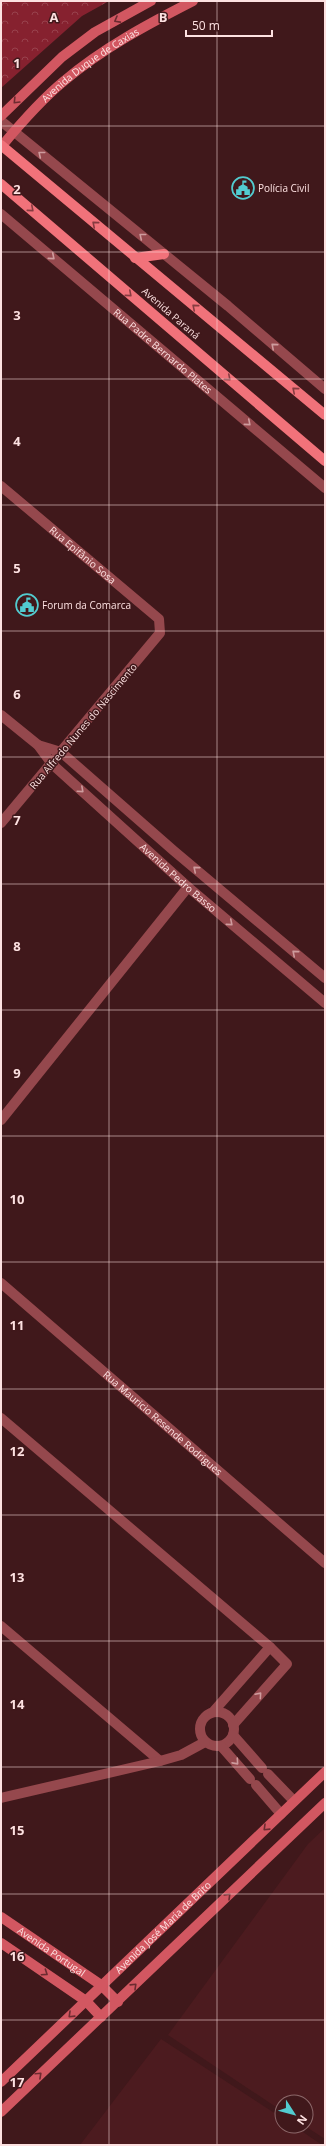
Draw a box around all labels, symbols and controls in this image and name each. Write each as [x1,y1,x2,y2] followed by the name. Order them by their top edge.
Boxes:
[50,8,59,26] text: A
[159,8,168,26] text: B
[186,12,272,38] scale bar
[113,15,121,22] one-way arrow
[192,17,220,34] text: 50 m
[38,24,142,105] street label: Avenida Duque de Caxias
[13,54,21,72] text: 1
[13,96,21,104] one-way arrow
[38,152,45,159] one-way arrow
[230,175,256,201] public building icon: Polícia Civil
[13,180,21,198] text: 2
[258,181,309,195] place label: Polícia Civil
[26,205,33,212] one-way arrow
[92,222,99,229] one-way arrow
[139,234,146,241] one-way arrow
[47,253,55,260] one-way arrow
[139,284,203,342] street label: Avenida Paraná
[125,289,132,296] one-way arrow
[111,305,215,397] street label: Rua Padre Bernardo Plates
[192,305,199,312] one-way arrow
[13,306,21,324] text: 3
[271,343,279,350] one-way arrow
[223,374,231,381] one-way arrow
[292,388,300,395] one-way arrow
[243,418,250,425] one-way arrow
[13,432,21,450] text: 4
[47,523,119,587] street label: Rua Epifânio Sosa
[13,559,21,577] text: 5
[14,592,40,618] public building icon: Forum da Comarca
[42,598,131,612] place label: Forum da Comarca
[26,660,140,792] street label: Rua Alfredo Nunes do Nascimento
[13,685,21,703] text: 6
[76,785,84,792] one-way arrow
[13,811,21,829] text: 7
[137,840,220,915] street label: Avenida Pedro Basso
[193,867,200,874] one-way arrow
[226,918,233,925] one-way arrow
[13,937,21,955] text: 8
[293,951,300,958] one-way arrow
[13,1064,21,1082] text: 9
[10,1190,24,1208] text: 10
[10,1316,24,1334] text: 11
[100,1367,226,1479] street label: Rua Mauricio Resende Rodrigues
[10,1442,25,1460] text: 12
[10,1568,24,1586] text: 13
[254,1693,261,1700] one-way arrow
[10,1695,25,1713] text: 14
[231,1758,238,1765] one-way arrow
[10,1821,24,1839] text: 15
[264,1823,271,1830] one-way arrow
[112,1878,214,1976] street label: Avenida José Maria de Brito
[223,1893,231,1901] one-way arrow
[15,1923,88,1979] street label: Avenida Portugal
[10,1947,25,1965] text: 16
[41,1968,48,1976] one-way arrow
[129,1983,137,1991] one-way arrow
[68,2010,76,2017] one-way arrow
[10,2073,25,2091] text: 17
[35,2073,42,2080] one-way arrow
[274,2094,314,2134] north arrow
[294,2112,311,2128] text: N

